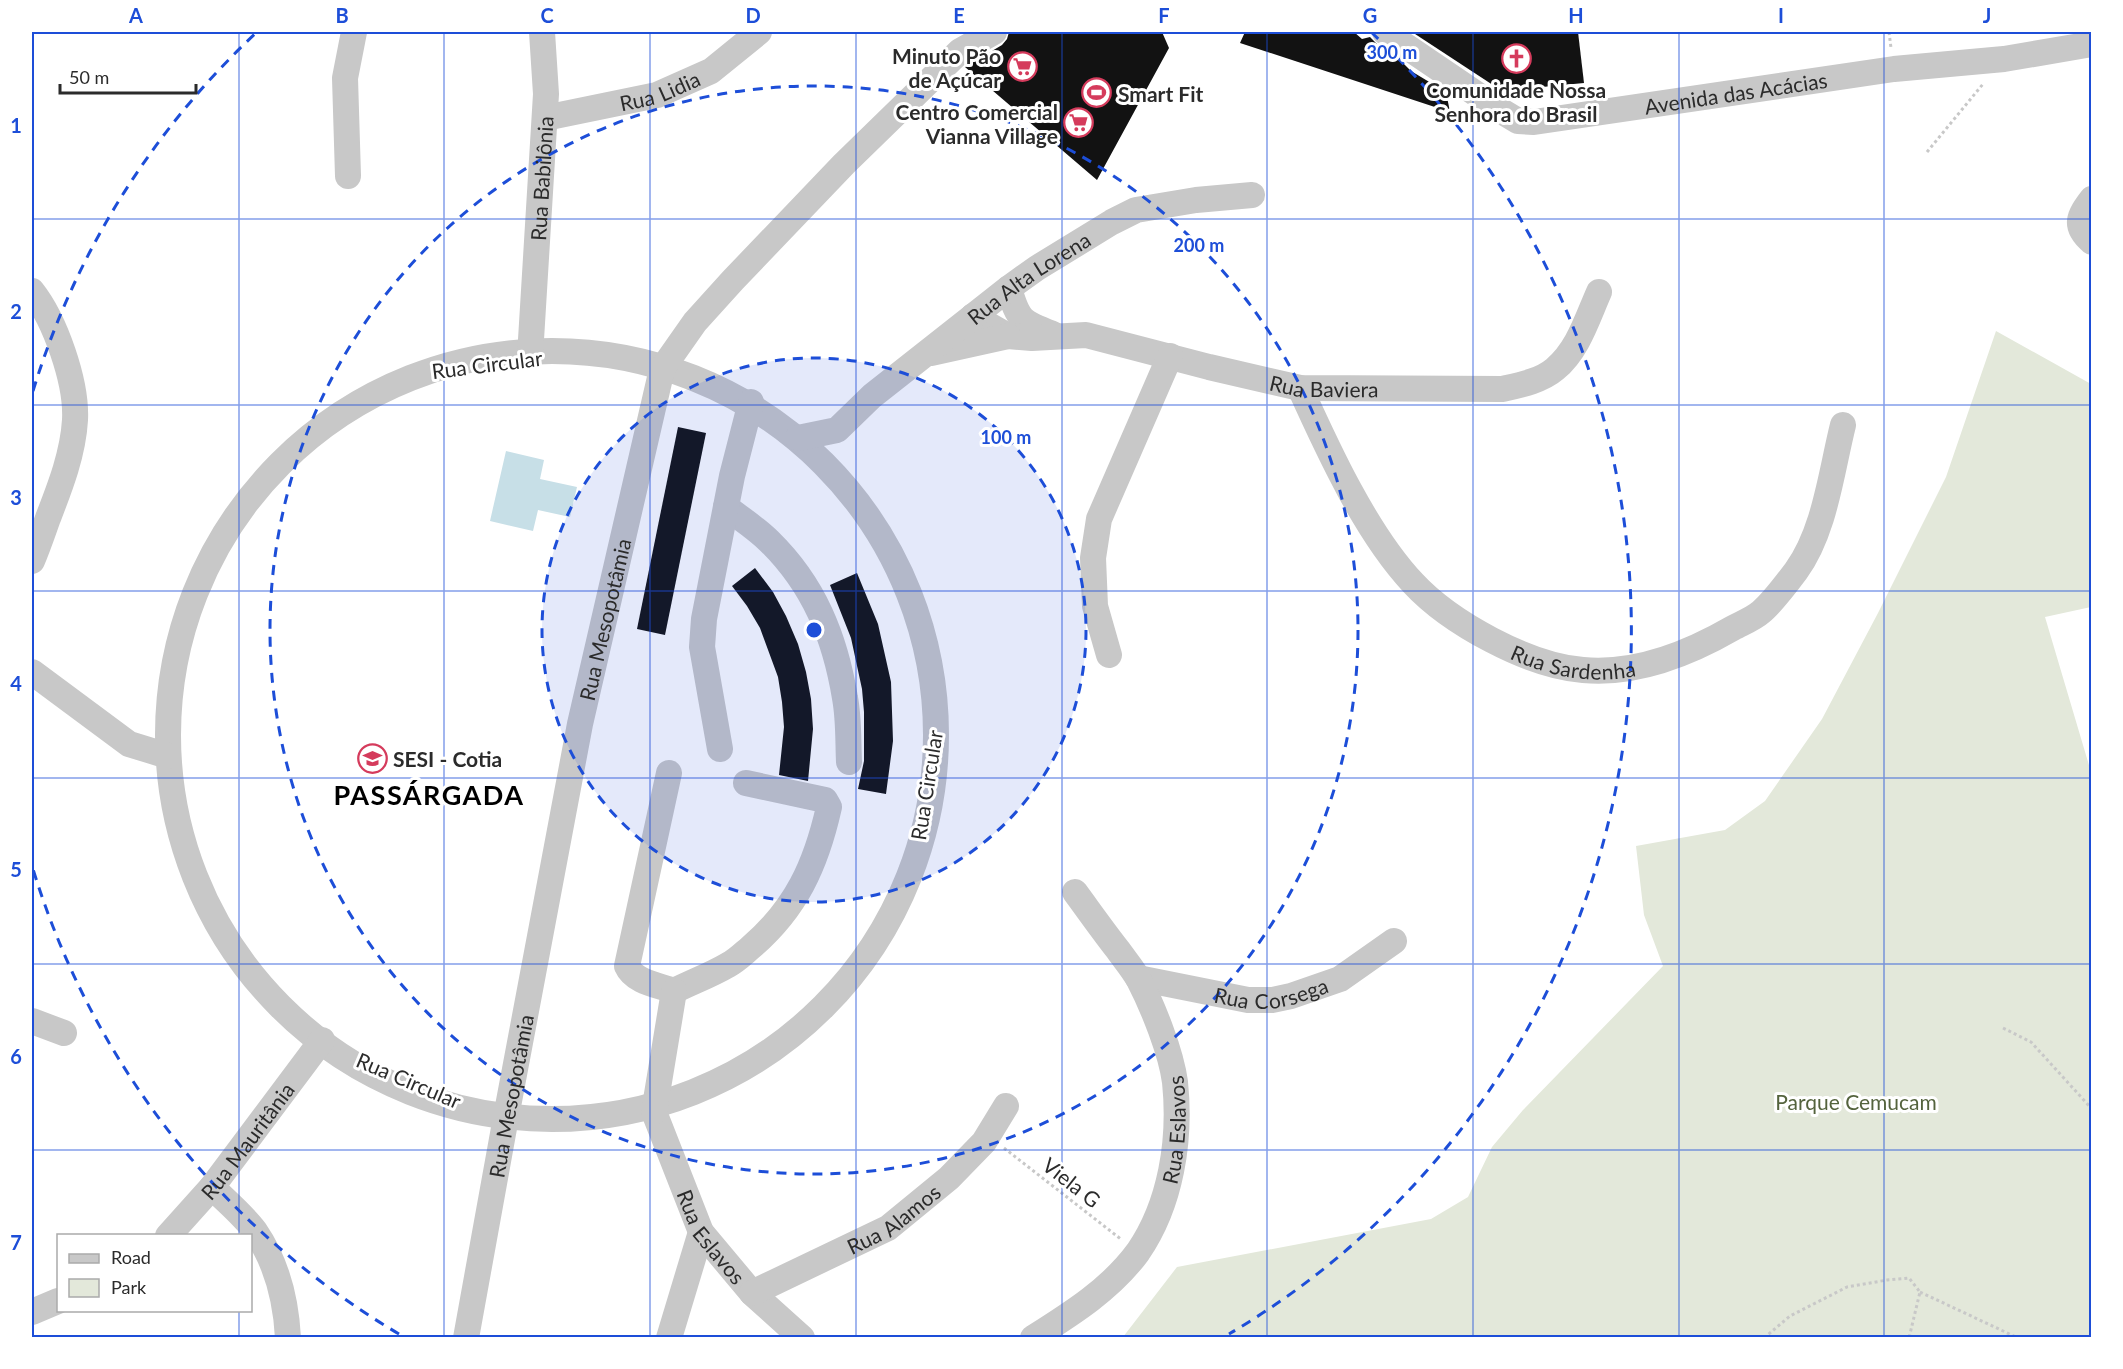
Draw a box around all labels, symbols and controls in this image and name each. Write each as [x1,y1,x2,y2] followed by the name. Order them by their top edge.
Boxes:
[128,3,143,27] text: A
[335,3,349,27] text: B
[540,3,554,27] text: C
[745,3,761,27] text: D
[953,3,965,27] text: E
[1158,3,1170,27] text: F
[1363,3,1377,27] text: G
[1568,3,1584,27] text: H
[1778,3,1784,27] text: I
[1983,3,1991,27] text: J
[1367,41,1417,63] text: 300 m
[1500,42,1532,74] church icon: Comunidade Nossa Senhora do Brasil
[892,43,1001,92] place label: Minuto Pão de Açúcar
[1006,51,1038,83] supermarket icon: Minuto Pão de Açúcar
[60,57,196,95] scale bar
[617,65,704,115] street label: Rua Lidia
[69,66,109,88] text: 50 m
[1643,67,1829,118] street label: Avenida das Acácias
[1081,77,1113,109] sports icon: Smart Fit
[1426,77,1606,126] place label: Comunidade Nossa Senhora do Brasil
[1118,81,1204,106] place label: Smart Fit
[896,99,1058,148] place label: Centro Comercial Vianna Village
[1063,107,1095,139] supermarket icon: Centro Comercial Vianna Village
[10,113,22,137] text: 1
[525,115,557,242] street label: Rua Babilônia
[962,226,1095,329] street label: Rua Alta Lorena
[1174,234,1224,256] text: 200 m
[10,299,22,323] text: 2
[430,345,544,383] street label: Rua Circular
[1268,369,1379,401] street label: Rua Baviera
[981,426,1031,448] text: 100 m
[10,485,22,509] text: 3
[573,536,635,703] street label: Rua Mesopotâmia
[804,620,824,640] centre of rings
[1508,639,1637,683] street label: Rua Sardenha
[10,671,22,695] text: 4
[905,728,947,842] street label: Rua Circular
[356,742,388,774] school or university icon: SESI - Cotia
[393,746,502,771] place label: SESI - Cotia
[334,778,524,811] district label: PASSÁRGADA
[10,857,22,881] text: 5
[1212,972,1331,1013] street label: Rua Corsega
[483,1012,538,1180] street label: Rua Mesopotâmia
[10,1044,22,1068] text: 6
[353,1047,465,1113] street label: Rua Circular
[1156,1074,1189,1186] street label: Rua Eslavos
[195,1077,299,1204] street label: Rua Mauritânia
[1775,1089,1937,1114] park label: Parque Cemucam
[1038,1152,1106,1212] street label: Viela G
[842,1178,945,1258] street label: Rua Alamos
[673,1186,751,1288] street label: Rua Eslavos
[10,1230,22,1254] text: 7
[57,1234,252,1312] legend
[111,1246,151,1268] text: Road
[111,1276,147,1298] text: Park

